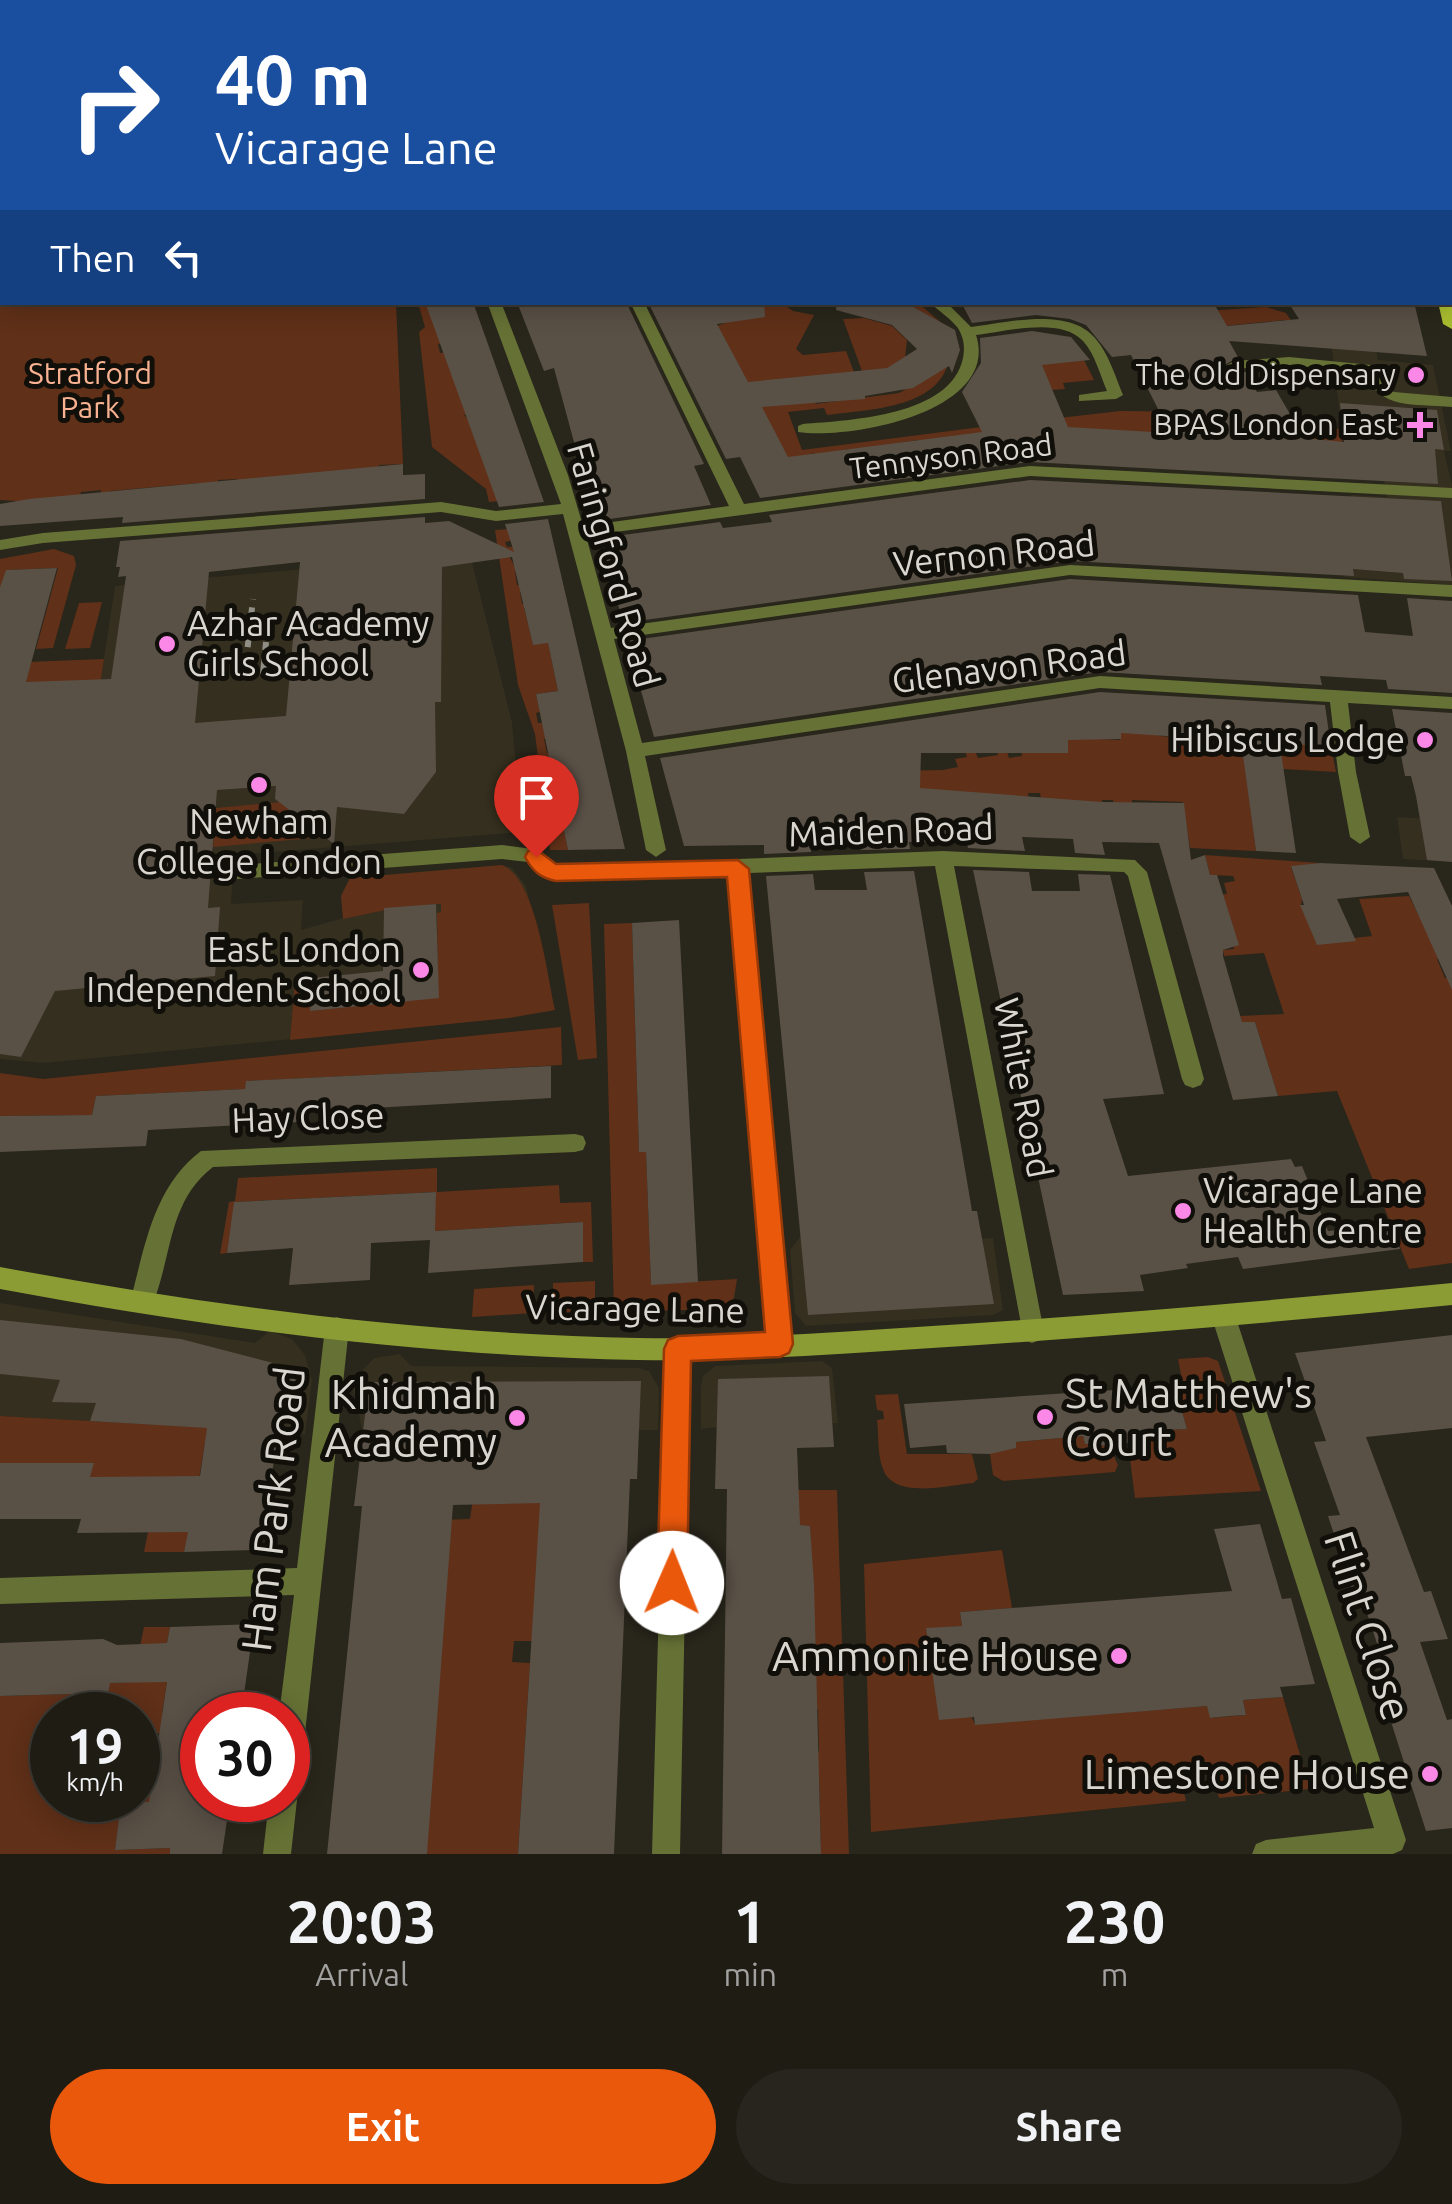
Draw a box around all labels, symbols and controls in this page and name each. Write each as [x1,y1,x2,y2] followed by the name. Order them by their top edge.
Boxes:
[50,40,180,170] icon: right
[215,40,371,118] text: 40 m
[215,122,498,173] text: Vicarage Lane
[156,230,211,285] icon: left
[50,237,136,279] text: Then
[28,356,152,424] park label: Stratford Park
[1136,357,1396,391] place label: The Old Dispensary
[1405,364,1427,386] marker: The Old Dispensary
[1154,407,1398,441] place label: BPAS London East
[1407,412,1433,438] marker: BPAS London East
[848,427,1054,485] street label: Tennyson Road
[560,438,668,692] street label: Faringford Road
[891,523,1097,583] street label: Vernon Road
[187,603,430,683] place label: Azhar Academy Girls School
[889,632,1128,700] street label: Glenavon Road
[156,633,178,655] marker: Azhar Academy Girls School
[1170,719,1405,759] place label: Hibiscus Lodge
[1414,729,1436,751] marker: Hibiscus Lodge
[494,755,579,858] pin
[509,770,564,825] icon: arrive
[248,774,270,796] marker: Newham College London
[136,801,382,881] place label: Newham College London
[788,806,994,854] street label: Maiden Road
[86,929,401,1009] place label: East London Independent School
[410,959,432,981] marker: East London Independent School
[987,994,1061,1181] street label: White Road
[231,1094,385,1140] street label: Hay Close
[1203,1170,1423,1250] place label: Vicarage Lane Health Centre
[1172,1200,1194,1222] marker: Vicarage Lane Health Centre
[525,1286,745,1330] street label: Vicarage Lane
[232,1364,313,1654] street label: Ham Park Road
[1065,1369,1312,1464] place label: St Matthew's Court
[325,1370,497,1465] place label: Khidmah Academy
[1034,1406,1056,1428] marker: St Matthew's Court
[506,1407,528,1429] marker: Khidmah Academy
[1316,1525,1421,1726] street label: Flint Close
[620,1531,724,1635] position arrow
[772,1632,1099,1679] place label: Ammonite House
[1108,1645,1130,1667] marker: Ammonite House
[180,1692,310,1822] speed limit sign: 30
[67,1717,123,1773] text: 19
[1084,1750,1410,1797] place label: Limestone House
[1419,1763,1441,1785] marker: Limestone House
[66,1768,124,1796] text: km/h
[287,1887,437,1954] text: 20:03
[733,1887,767,1954] text: 1
[1064,1887,1165,1954] text: 230
[315,1956,408,1992] text: Arrival
[723,1956,777,1992] text: min
[1101,1956,1128,1992] text: m
[50,2069,716,2184] button: Exit
[736,2069,1402,2184] button: Share

